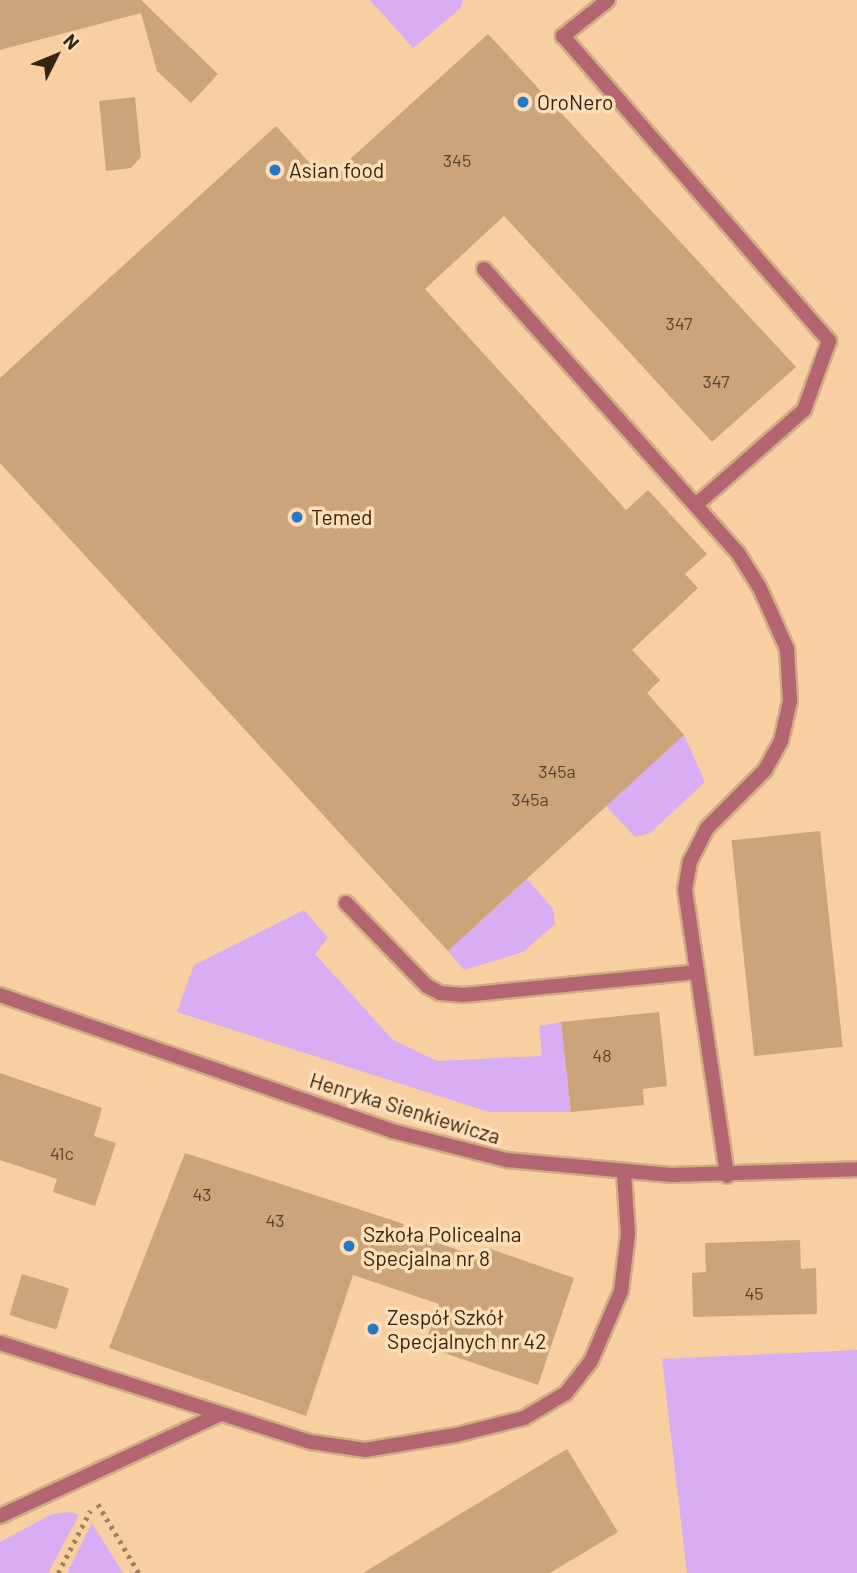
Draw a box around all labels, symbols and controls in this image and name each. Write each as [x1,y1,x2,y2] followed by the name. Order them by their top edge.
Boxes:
[21,21,91,91] north arrow
[59,29,84,54] text: N
[537,89,613,115] place label: OroNero
[515,94,531,110] marker: OroNero
[443,149,471,171] house number: 345
[289,157,384,183] place label: Asian food
[267,162,283,178] marker: Asian food
[665,312,693,334] house number: 347
[702,370,730,392] house number: 347
[311,504,373,530] place label: Temed
[289,509,305,525] marker: Temed
[538,760,576,782] house number: 345a
[511,788,549,810] house number: 345a
[592,1044,612,1066] house number: 48
[307,1067,503,1149] street label: Henryka Sienkiewicza
[50,1142,74,1164] house number: 41c
[192,1183,212,1205] house number: 43
[265,1209,285,1231] house number: 43
[363,1221,522,1271] place label: Szkoła Policealna Specjalna nr 8
[341,1238,357,1254] marker: Szkoła Policealna Specjalna nr 8
[744,1282,764,1304] house number: 45
[387,1304,546,1354] place label: Zespół Szkół Specjalnych nr 42
[365,1321,381,1337] marker: Zespół Szkół Specjalnych nr 42

